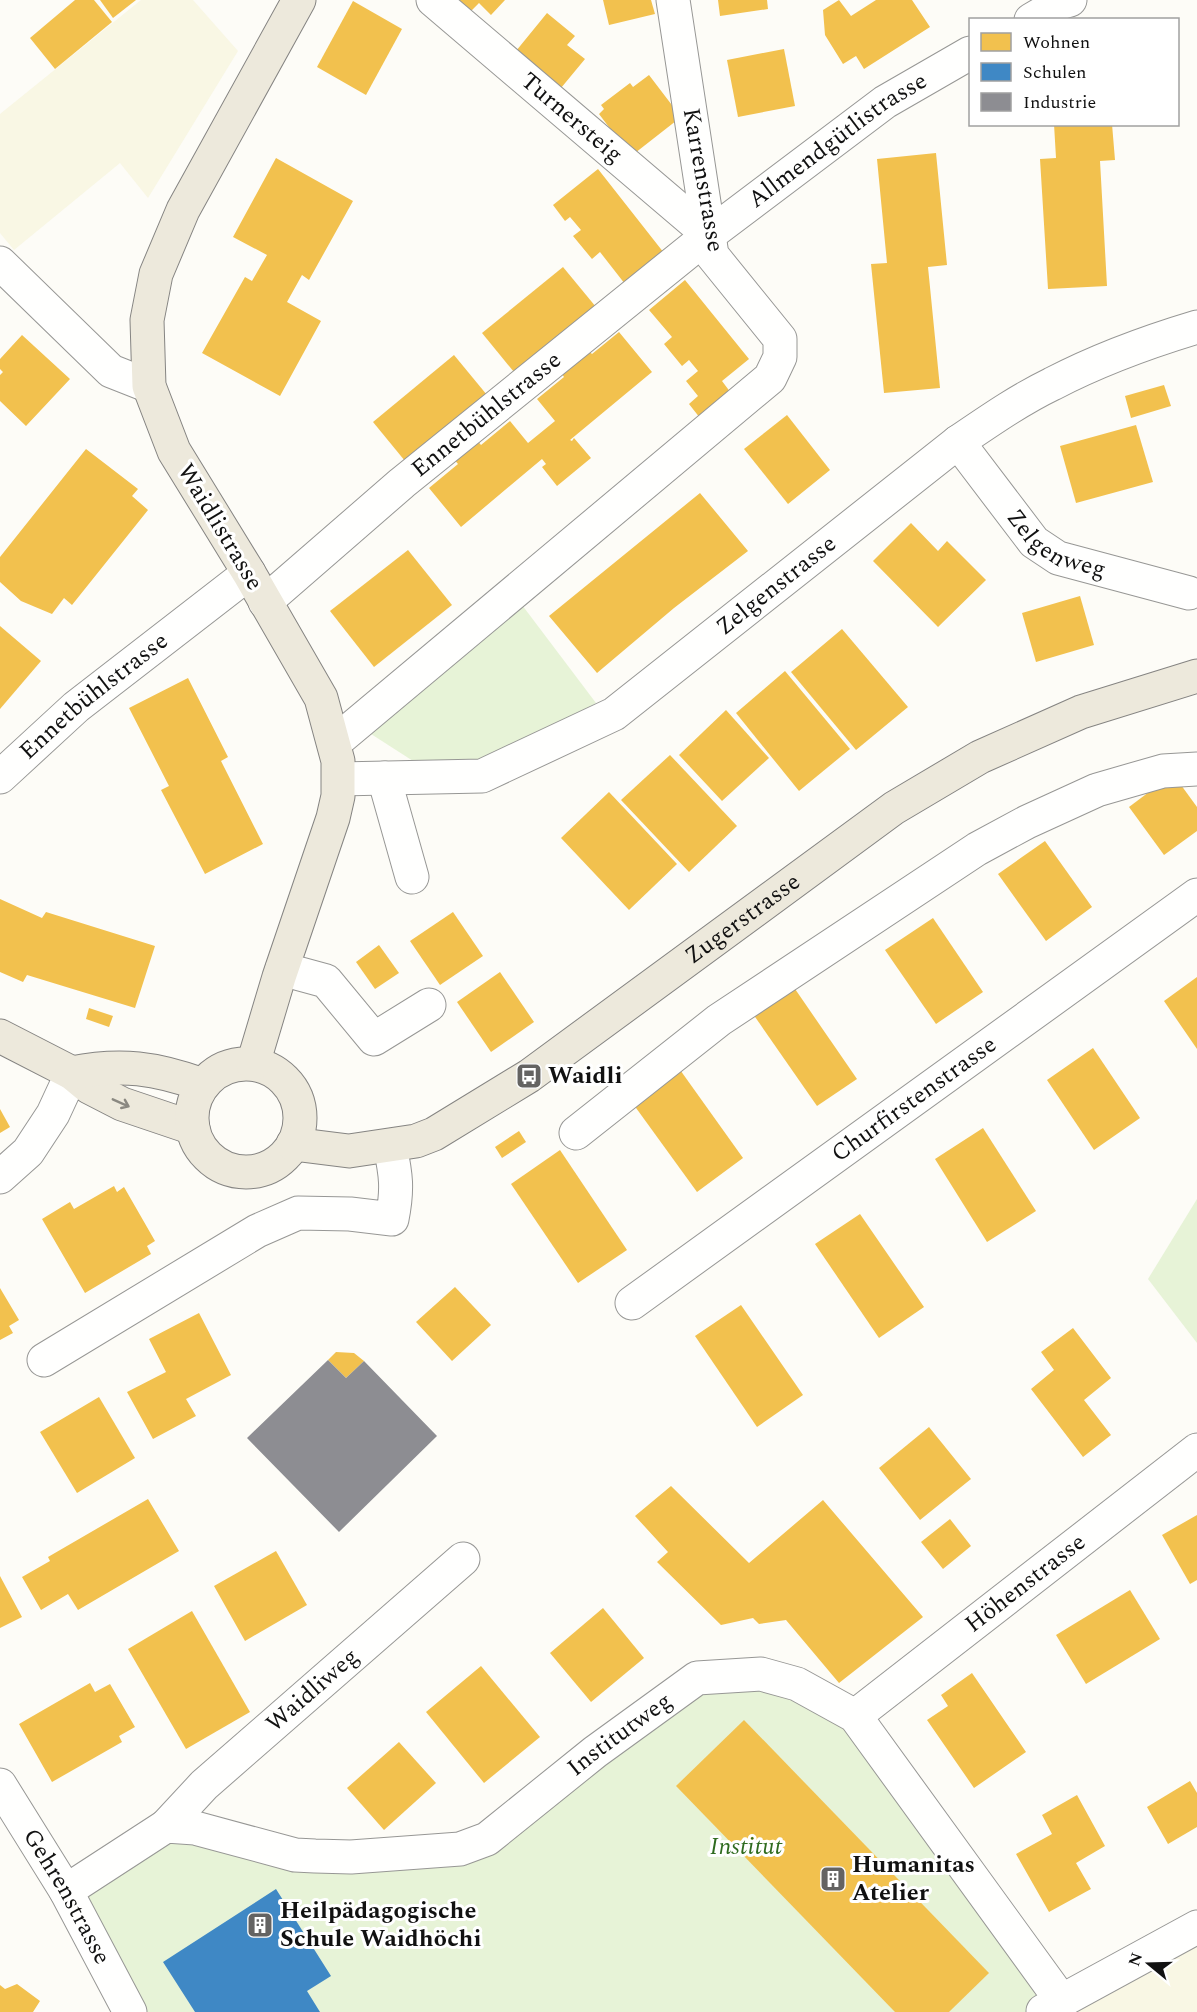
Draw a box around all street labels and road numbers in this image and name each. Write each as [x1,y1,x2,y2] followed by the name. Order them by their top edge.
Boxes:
[740,63,934,217] street label: Allmendgütlistrasse
[512,64,631,172] street label: Turnersteig
[673,105,733,255] street label: Karrenstrasse
[403,343,569,487] street label: Ennetbühlstrasse
[168,457,272,597] street label: Waidlistrasse
[997,502,1110,588] street label: Zelgenweg
[709,527,844,645] street label: Zelgenstrasse
[11,624,176,769] street label: Ennetbühlstrasse
[677,864,808,974] street label: Zugerstrasse
[824,1027,1004,1171] street label: Churfirstenstrasse
[957,1525,1094,1642] street label: Höhenstrasse
[258,1639,367,1741] street label: Waidliweg
[559,1684,680,1786] street label: Institutweg
[13,1821,120,1971] street label: Gehrenstrasse

